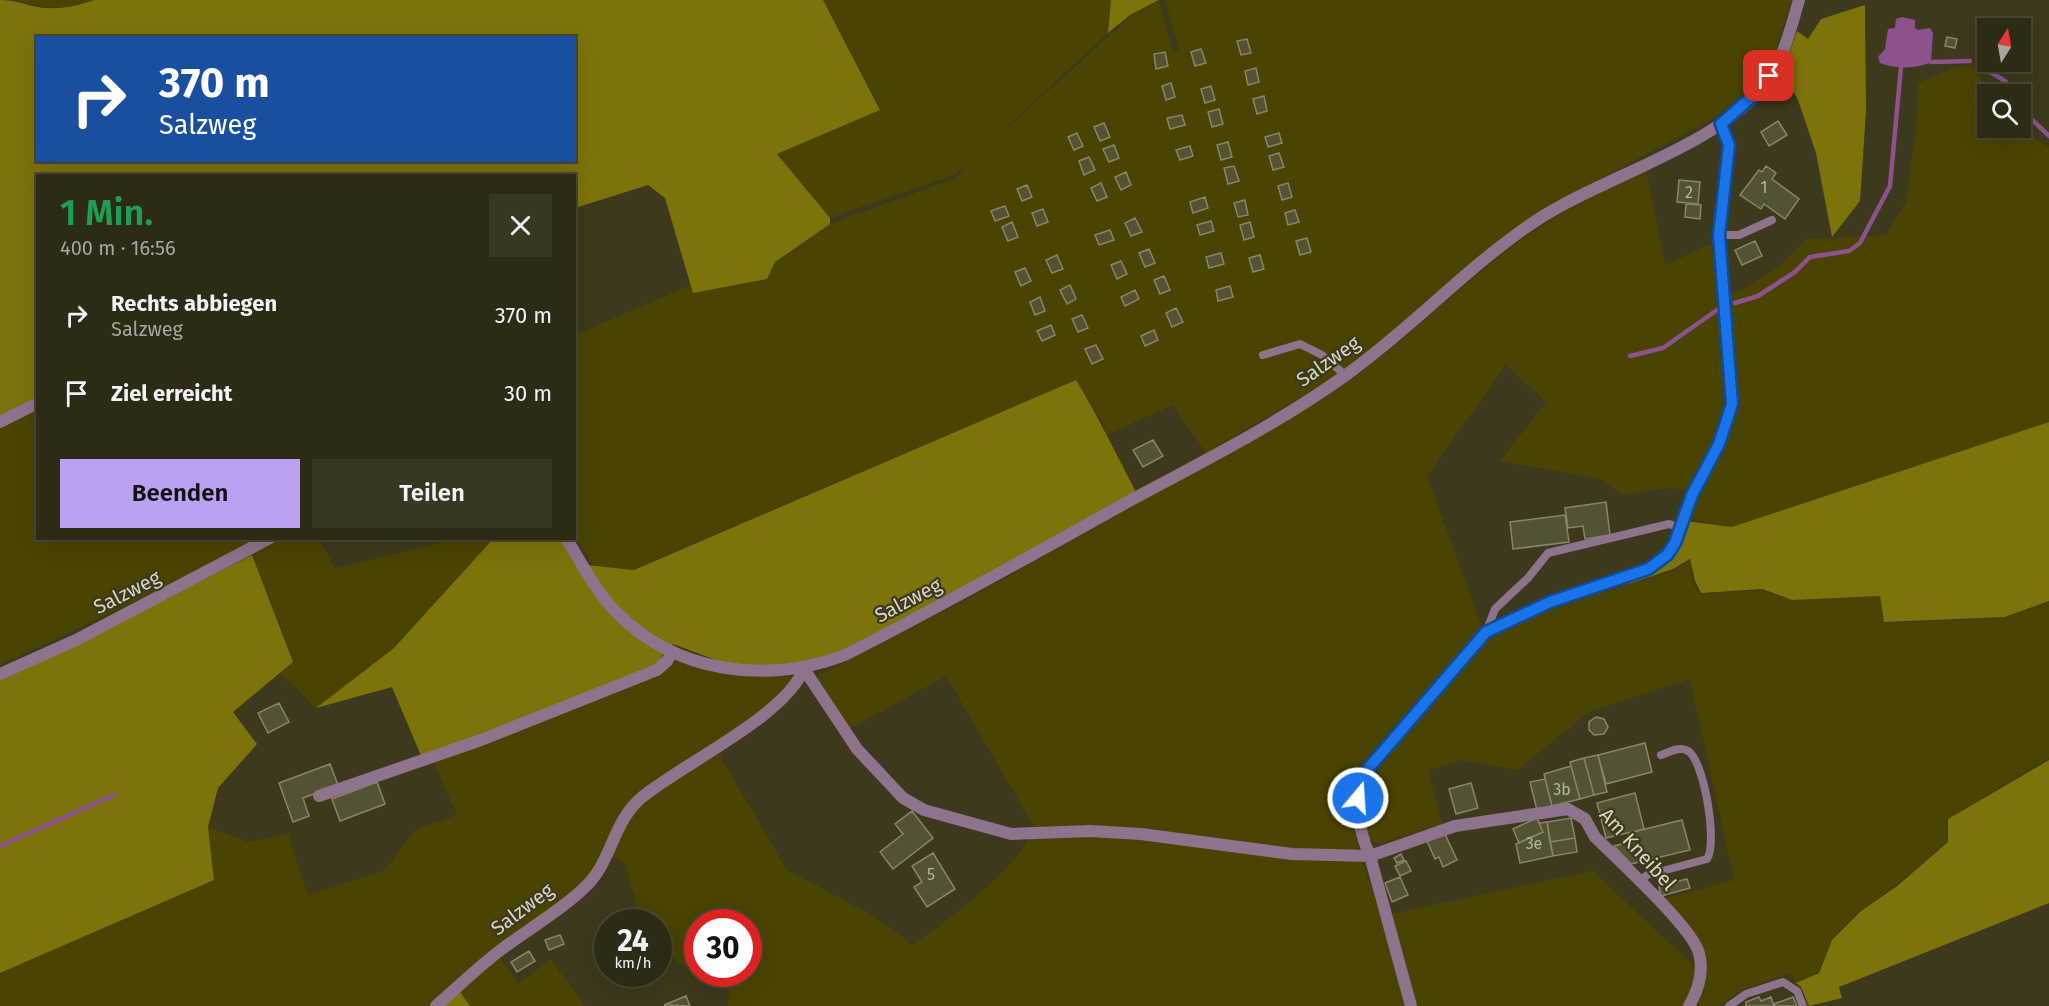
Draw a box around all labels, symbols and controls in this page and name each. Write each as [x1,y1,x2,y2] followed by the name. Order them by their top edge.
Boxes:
[1977,18,2031,72] north arrow
[1977,18,2031,138] map controls
[1743,50,1794,101] pin
[159,58,270,108] text: 370 m
[1752,59,1785,92] icon: arrive
[60,60,138,138] icon: right
[1977,84,2031,138] button: search
[159,109,256,141] text: Salzweg
[1761,178,1767,197] house number: 1
[1685,183,1693,202] house number: 2
[60,191,153,235] text: 1 Min.
[489,194,552,257] button: close
[60,236,176,260] text: 400 m · 16:56
[111,290,277,317] text: Rechts abbiegen
[60,299,93,332] icon: right
[495,302,552,329] text: 370 m
[111,317,183,341] text: Salzweg
[1292,330,1365,391] street label: Salzweg
[60,377,93,410] icon: arrive
[111,380,232,407] text: Ziel erreicht
[504,380,552,407] text: 30 m
[60,459,300,528] button: Beenden
[312,459,552,528] button: Teilen
[89,565,165,619] street label: Salzweg
[871,572,946,628] street label: Salzweg
[1326,766,1390,830] position arrow
[1553,780,1571,799] house number: 3b
[1595,803,1681,895] street label: Am Kneibel
[1526,834,1542,853] house number: 3e
[927,865,935,884] house number: 5
[486,877,558,940] street label: Salzweg
[684,909,762,987] speed limit sign: 30
[617,923,649,959] text: 24
[614,954,652,972] text: km/h

